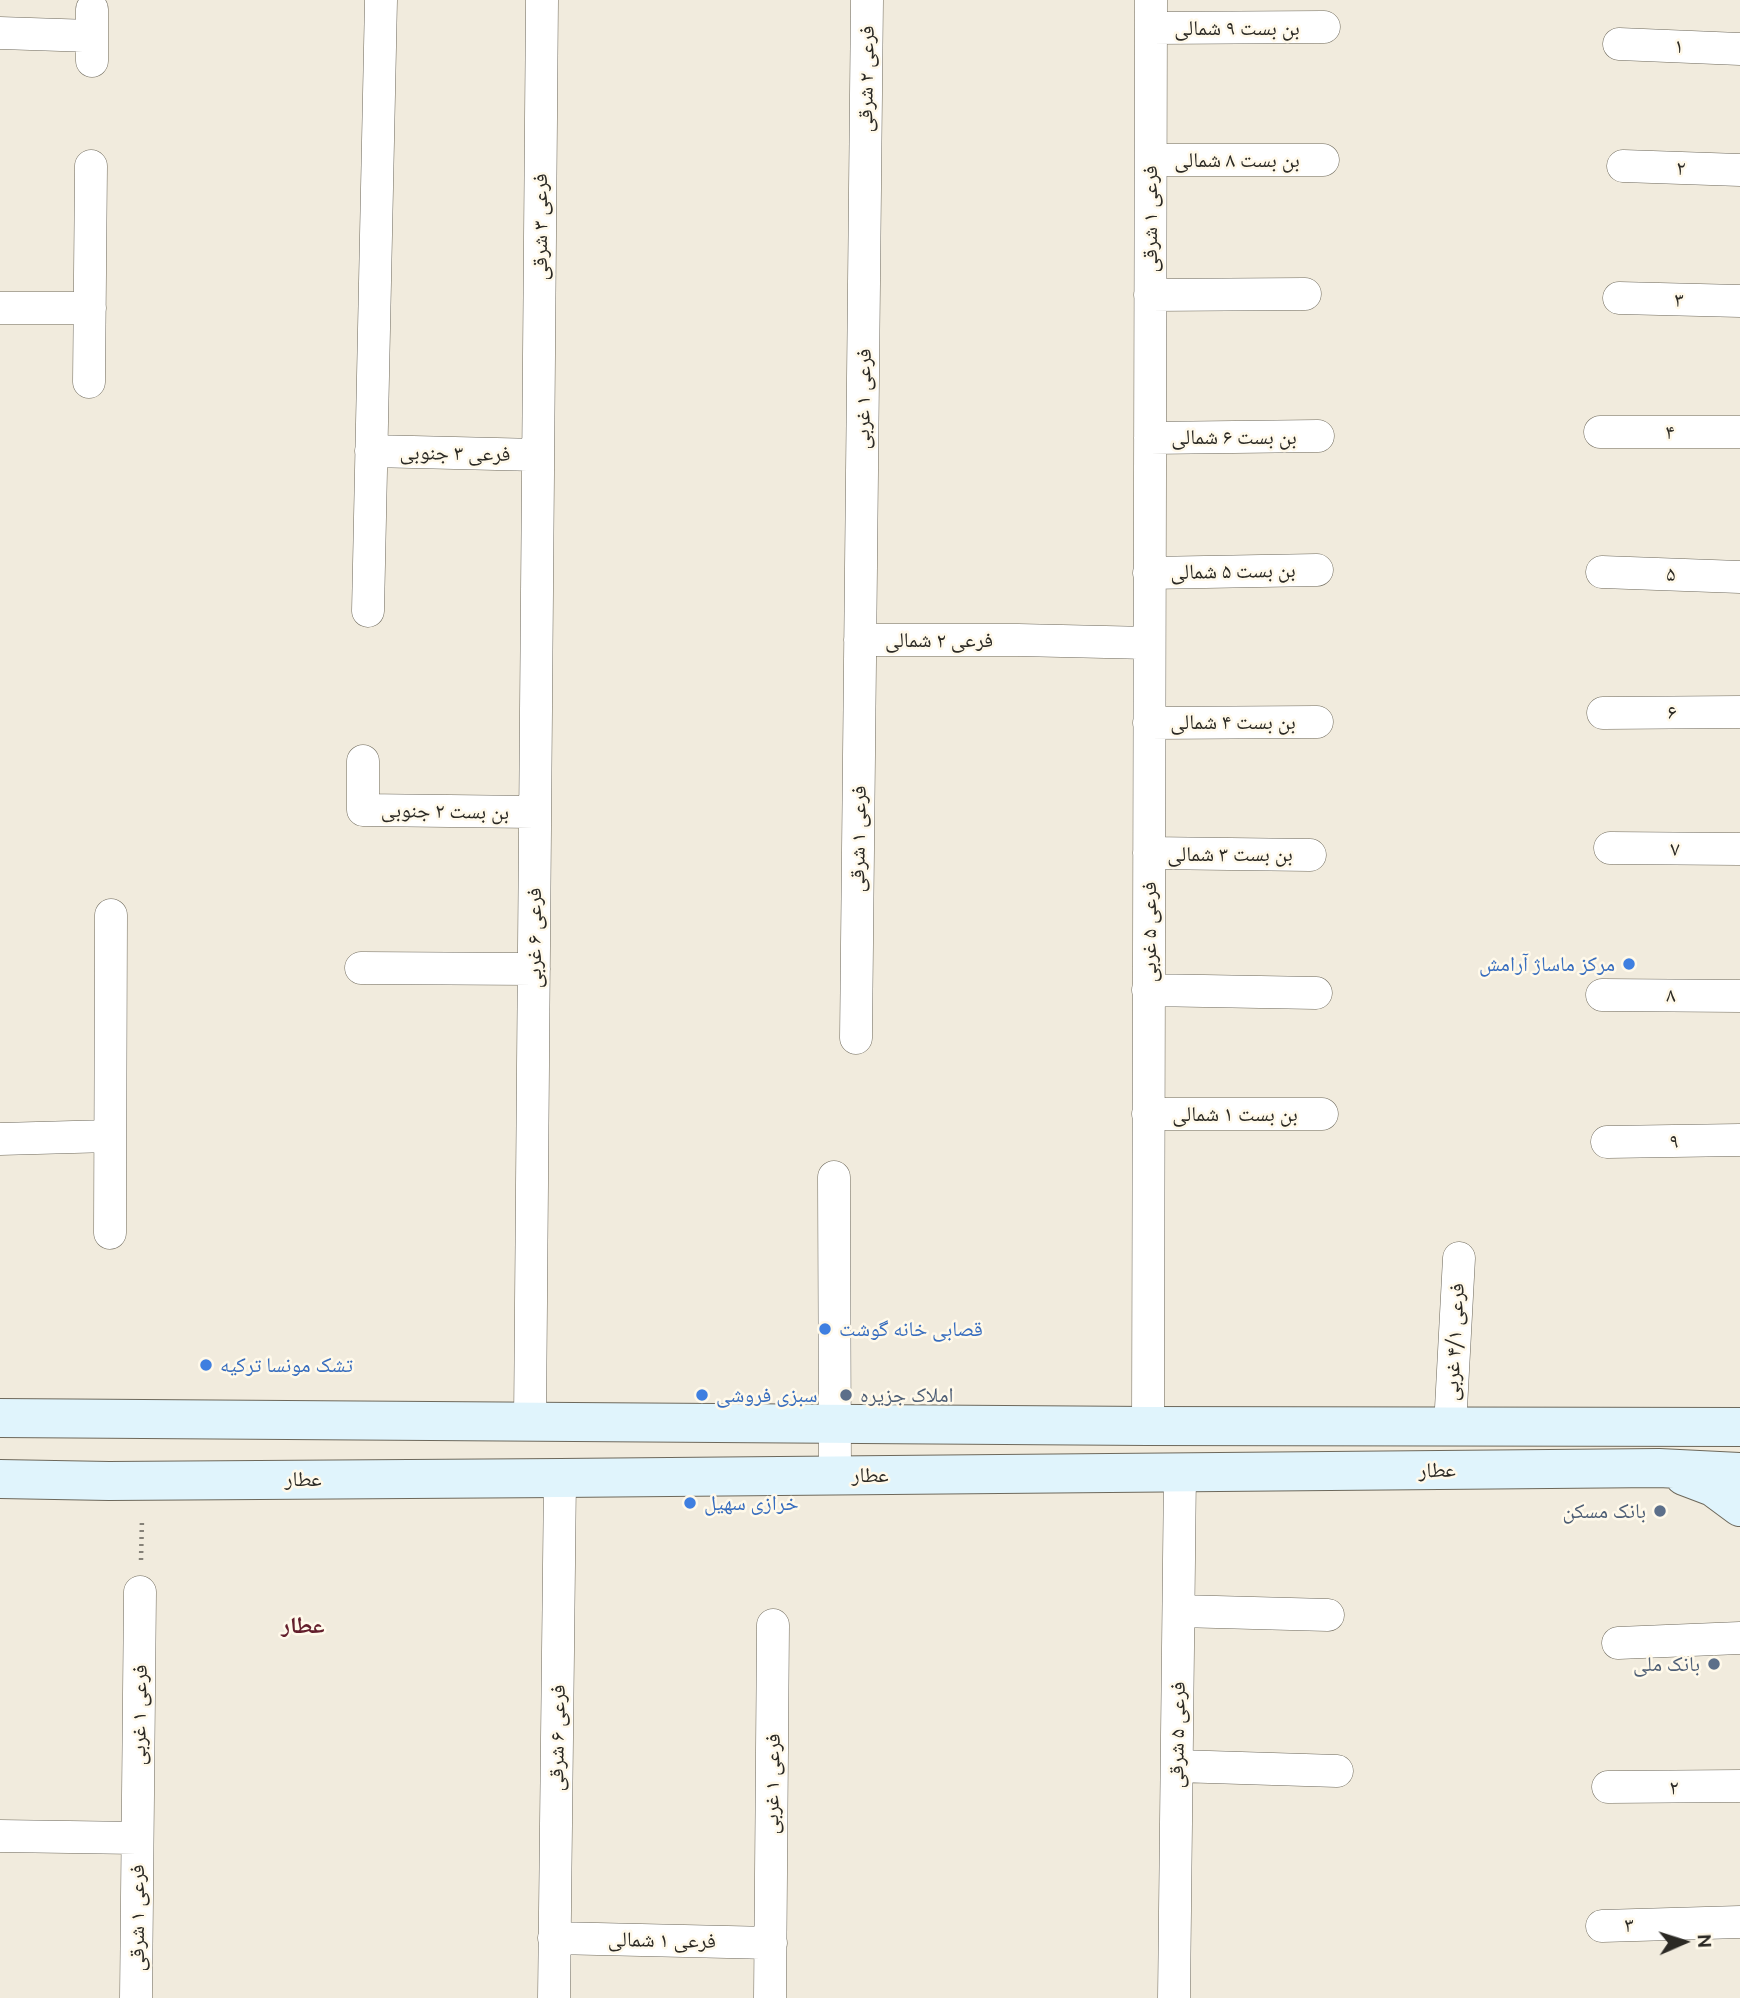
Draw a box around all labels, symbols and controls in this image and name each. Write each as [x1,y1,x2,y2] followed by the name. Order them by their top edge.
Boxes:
[1174,15,1300,41] street label: بن بست ۹ شمالی
[852,25,880,133] street label: فرعی ۲ شرقی
[1674,33,1684,59] street label: ۱
[1174,147,1300,173] street label: بن بست ۸ شمالی
[1676,155,1686,181] street label: ۲
[1137,166,1163,272] street label: فرعی ۱ شرقی
[527,174,553,280] street label: فرعی ۳ شرقی
[1674,287,1684,313] street label: ۳
[850,348,876,450] street label: فرعی ۱ غربی
[1665,419,1675,445] street label: ۴
[1171,424,1297,450] street label: بن بست ۶ شمالی
[399,439,511,467] street label: فرعی ۳ جنوبی
[1170,557,1296,585] street label: بن بست ۵ شمالی
[1666,561,1676,587] street label: ۵
[885,627,993,653] street label: فرعی ۲ شمالی
[1667,699,1677,725] street label: ۶
[1170,709,1296,735] street label: بن بست ۴ شمالی
[844,785,872,893] street label: فرعی ۱ شرقی
[381,797,509,825] street label: بن بست ۲ جنوبی
[1670,836,1680,862] street label: ۷
[1167,841,1293,867] street label: بن بست ۳ شمالی
[1136,882,1162,982] street label: فرعی ۵ غربی
[521,888,547,988] street label: فرعی ۶ غربی
[1479,951,1615,977] place label: مرکز ماساژ آرامش
[1621,956,1637,972] marker: مرکز ماساژ آرامش
[1666,982,1676,1008] street label: ۸
[1172,1101,1298,1127] street label: بن بست ۱ شمالی
[1669,1128,1679,1154] street label: ۹
[1438,1283,1470,1401] street label: فرعی ۴/۱ غربی
[839,1316,983,1342] place label: قصابی خانه گوشت
[817,1321,833,1337] marker: قصابی خانه گوشت
[220,1352,353,1378] place label: تشک مونسا ترکیه
[198,1357,214,1373] marker: تشک مونسا ترکیه
[716,1382,818,1408] place label: سبزی فروشی
[860,1382,953,1408] place label: املاک جزیره
[694,1387,710,1403] marker: سبزی فروشی
[838,1387,854,1403] marker: املاک جزیره
[1418,1457,1456,1483] street label: عطار
[851,1462,889,1488] street label: عطار
[284,1466,322,1492] street label: عطار
[704,1490,799,1516] place label: خرازی سهیل
[682,1495,698,1511] marker: خرازی سهیل
[1563,1498,1646,1524] place label: بانک مسکن
[1652,1503,1668,1519] marker: بانک مسکن
[281,1611,325,1639] district label: عطار
[1633,1651,1700,1677] place label: بانک ملی
[1706,1656,1722,1672] marker: بانک ملی
[126,1664,152,1766] street label: فرعی ۱ غربی
[1163,1681,1191,1789] street label: فرعی ۵ شرقی
[543,1684,571,1792] street label: فرعی ۶ شرقی
[759,1733,785,1835] street label: فرعی ۱ غربی
[1669,1774,1679,1800] street label: ۲
[124,1865,150,1971] street label: فرعی ۱ شرقی
[1649,1907,1719,1977] north arrow
[1624,1912,1634,1938] street label: ۳
[608,1926,716,1954] street label: فرعی ۱ شمالی
[1694,1933,1716,1949] text: N

